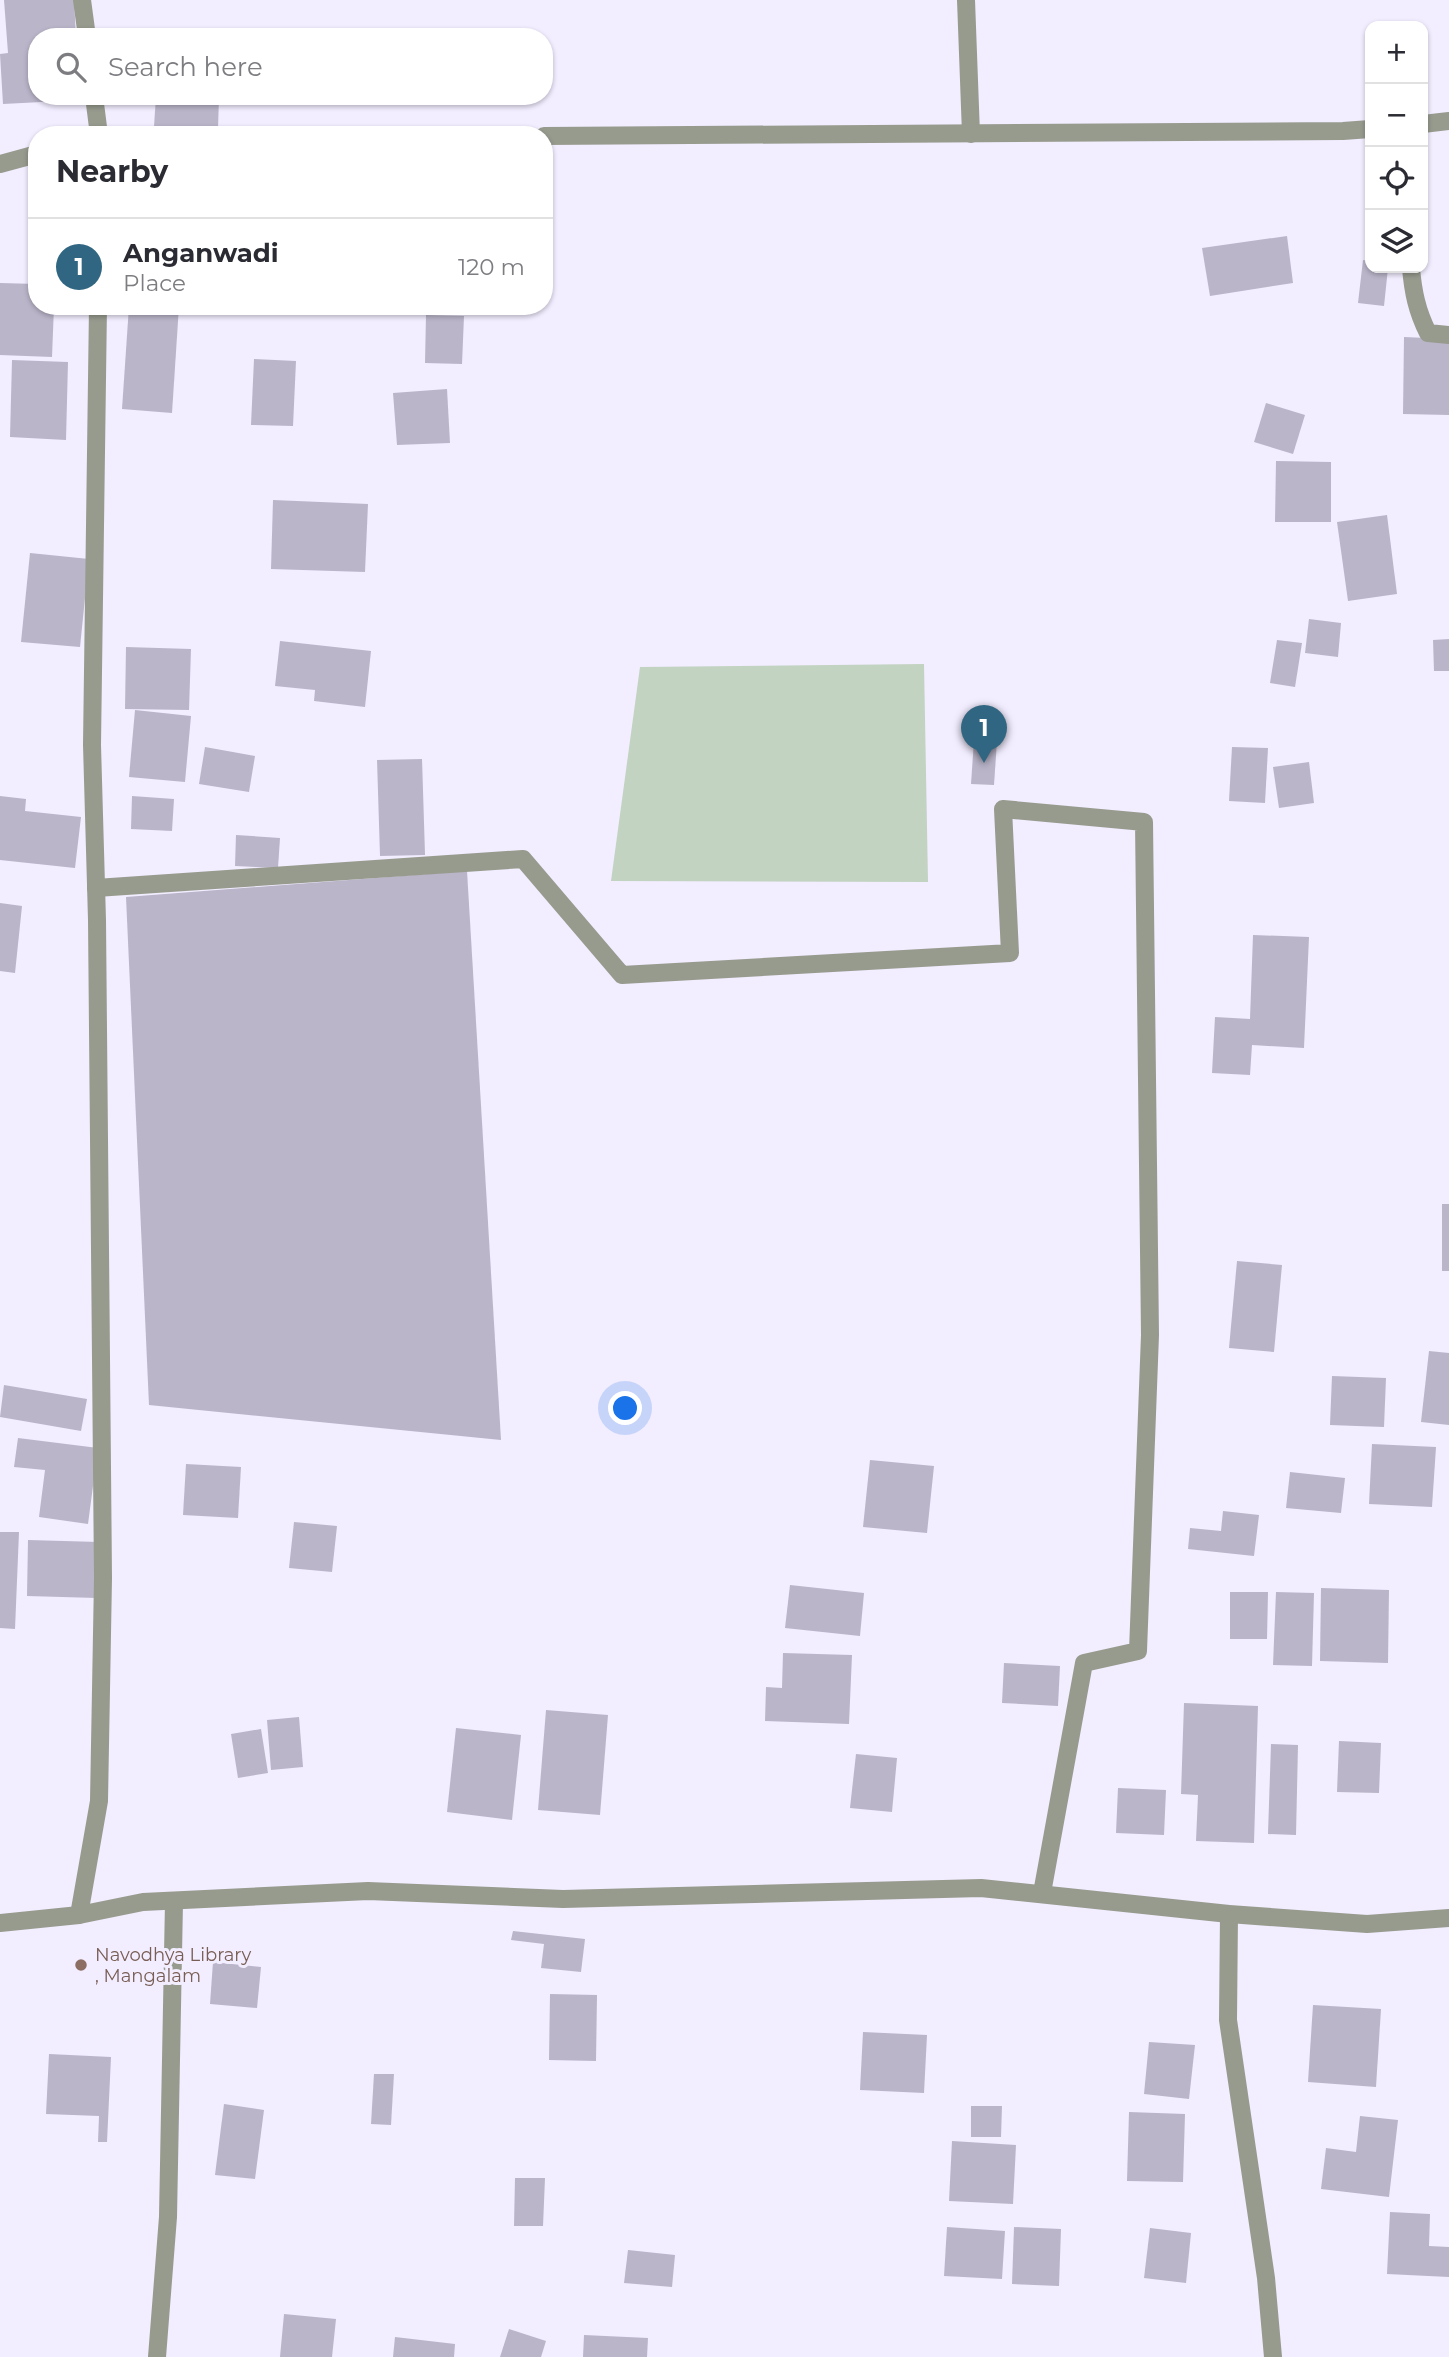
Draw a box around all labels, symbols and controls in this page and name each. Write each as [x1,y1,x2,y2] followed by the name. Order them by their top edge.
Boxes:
[1365,21,1428,273] map controls
[1365,21,1428,84] button: +
[28,28,553,105] search box
[52,48,90,86] icon: search
[108,51,263,83] text: Search here
[1365,84,1428,147] button: −
[1365,147,1428,210] button: locate
[56,153,168,190] text: Nearby
[1365,210,1428,273] button: layers
[123,237,279,269] text: Anganwadi
[74,253,84,281] text: 1
[458,253,525,281] text: 120 m
[123,269,186,297] text: Place
[961,705,1007,763] pin: 1
[608,1391,642,1425] your location
[95,1944,251,1987] place label: Navodhya Library , Mangalam
[73,1957,89,1973] marker: Navodhya Library , Mangalam

